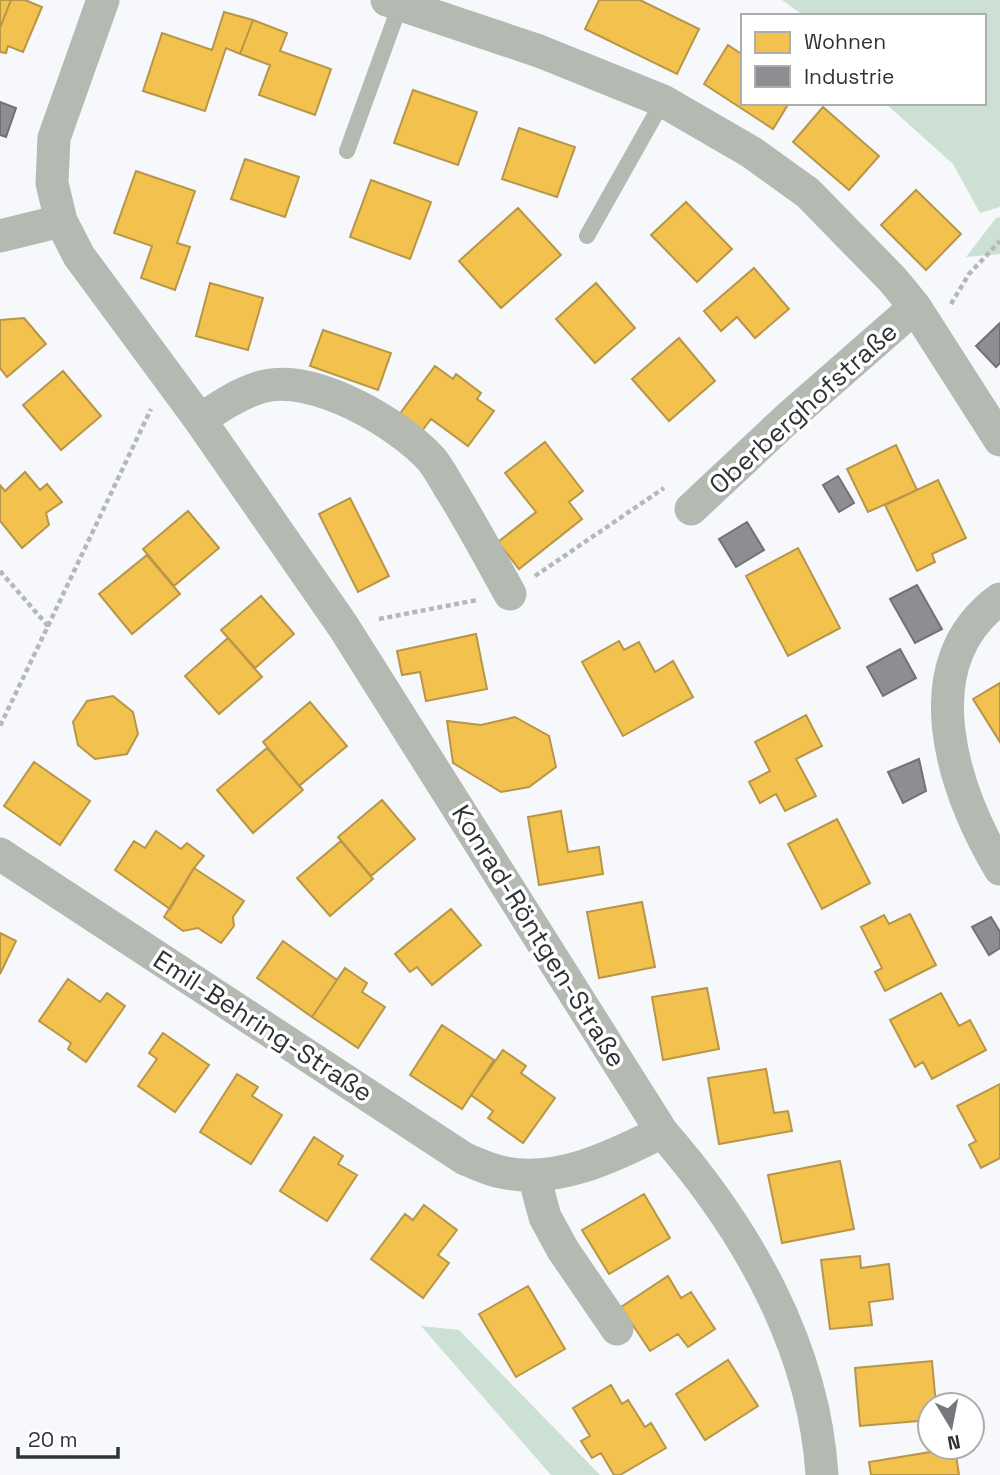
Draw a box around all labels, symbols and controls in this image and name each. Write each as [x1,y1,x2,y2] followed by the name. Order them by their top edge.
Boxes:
[741,14,986,105] legend
[804,28,886,55] text: Wohnen
[804,63,894,90] text: Industrie
[702,315,904,501] street label: Oberberghofstraße
[444,798,634,1074] street label: Konrad-Röntgen-Straße
[147,942,379,1110] street label: Emil-Behring-Straße
[916,1391,986,1461] north arrow
[18,1416,117,1460] scale bar
[28,1426,78,1453] text: 20 m
[945,1429,962,1456] text: N

